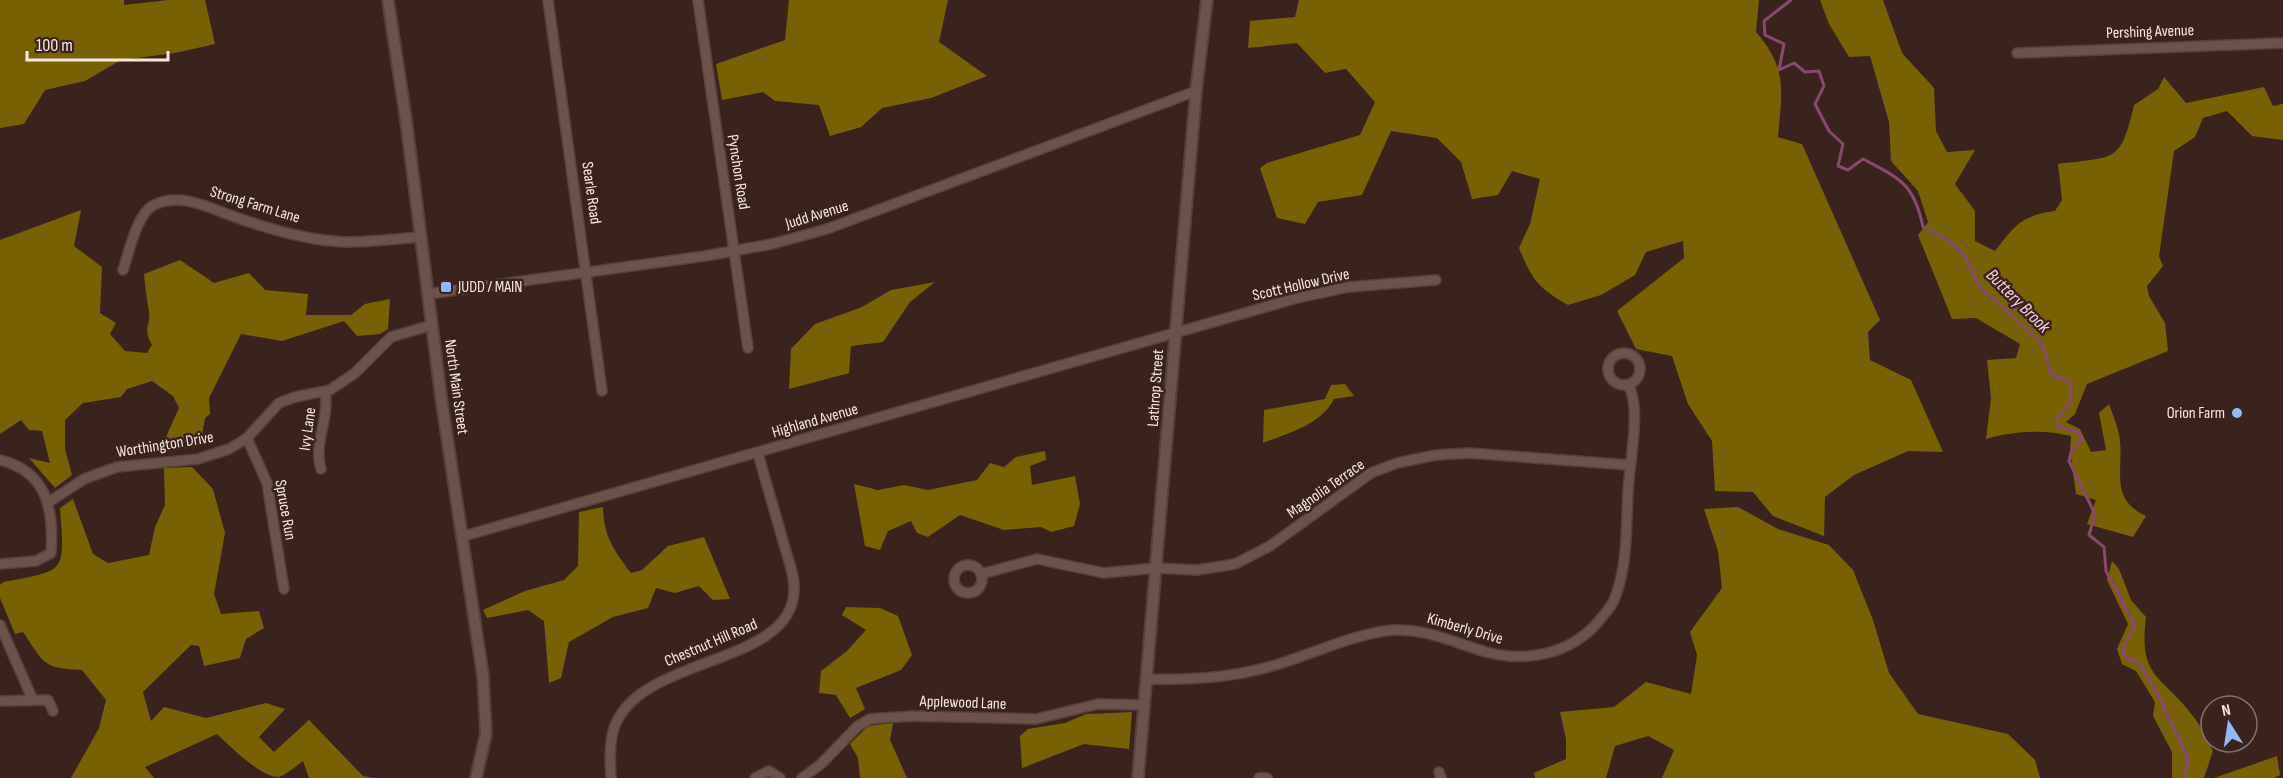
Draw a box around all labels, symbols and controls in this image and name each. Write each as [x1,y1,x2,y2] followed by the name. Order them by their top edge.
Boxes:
[2106,21,2194,43] street label: Pershing Avenue
[27,24,168,62] scale bar
[36,35,73,56] text: 100 m
[723,133,753,211] street label: Pynchon Road
[577,161,605,225] street label: Searle Road
[208,182,302,228] street label: Strong Farm Lane
[782,196,851,234] street label: Judd Avenue
[1251,265,1351,305] street label: Scott Hollow Drive
[1982,265,2055,338] water label: Buttery Brook
[457,278,522,297] place label: JUDD / MAIN
[439,280,453,294] marker: JUDD / MAIN
[440,338,472,436] street label: North Main Street
[1144,348,1168,427] street label: Lathrop Street
[770,400,860,442] street label: Highland Avenue
[2167,404,2225,423] place label: Orion Farm
[296,406,320,452] street label: Ivy Lane
[2230,406,2244,420] marker: Orion Farm
[115,428,215,462] street label: Worthington Drive
[1284,455,1368,523] street label: Magnolia Terrace
[270,478,300,542] street label: Spruce Run
[1425,609,1505,649] street label: Kimberly Drive
[662,615,760,671] street label: Chestnut Hill Road
[918,692,1007,714] street label: Applewood Lane
[2199,694,2259,754] north arrow
[2220,701,2232,721] text: N

